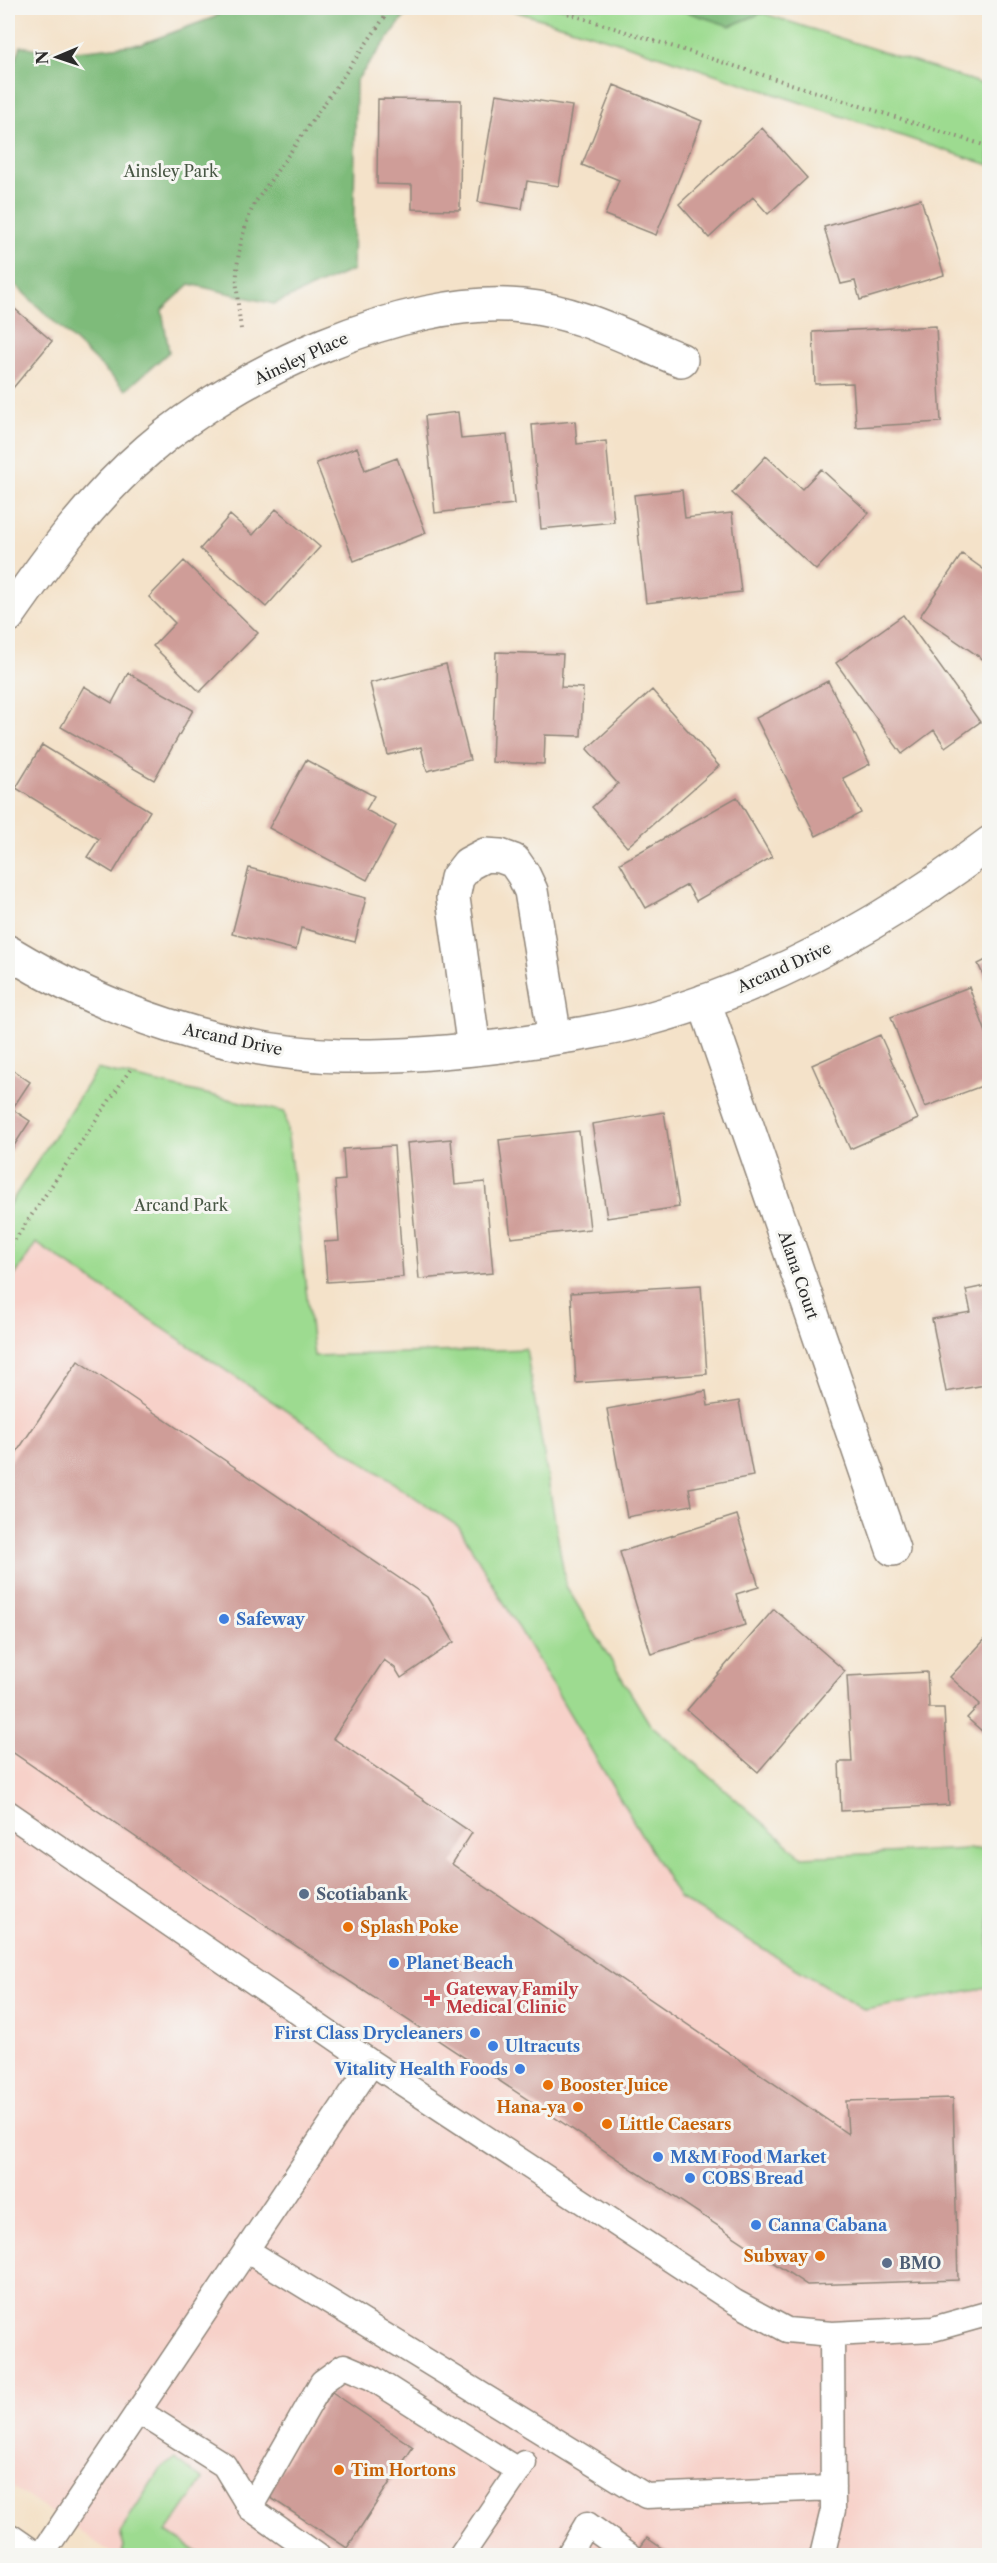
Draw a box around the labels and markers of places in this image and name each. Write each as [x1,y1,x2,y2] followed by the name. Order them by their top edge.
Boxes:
[236,1609,306,1629] place label: Safeway
[217,1612,231,1626] marker: Safeway
[316,1884,408,1904] place label: Scotiabank
[297,1887,311,1901] marker: Scotiabank
[360,1917,459,1937] place label: Splash Poke
[341,1920,355,1934] marker: Splash Poke
[406,1953,513,1973] place label: Planet Beach
[387,1956,401,1970] marker: Planet Beach
[446,1979,579,2017] place label: Gateway Family Medical Clinic
[423,1989,441,2007] marker: Gateway Family Medical Clinic
[274,2023,463,2043] place label: First Class Drycleaners
[468,2026,482,2040] marker: First Class Drycleaners
[505,2036,580,2056] place label: Ultracuts
[486,2039,500,2053] marker: Ultracuts
[333,2059,508,2079] place label: Vitality Health Foods
[513,2062,527,2076] marker: Vitality Health Foods
[560,2075,669,2095] place label: Booster Juice
[541,2078,555,2092] marker: Booster Juice
[497,2097,567,2117] place label: Hana-ya
[571,2100,585,2114] marker: Hana-ya
[619,2114,731,2134] place label: Little Caesars
[600,2117,614,2131] marker: Little Caesars
[670,2147,827,2167] place label: M&M Food Market
[651,2150,665,2164] marker: M&M Food Market
[702,2168,804,2188] place label: COBS Bread
[683,2171,697,2185] marker: COBS Bread
[768,2215,888,2235] place label: Canna Cabana
[749,2218,763,2232] marker: Canna Cabana
[743,2246,809,2266] place label: Subway
[813,2249,827,2263] marker: Subway
[899,2253,942,2273] place label: BMO
[880,2256,894,2270] marker: BMO
[351,2460,456,2480] place label: Tim Hortons
[332,2463,346,2477] marker: Tim Hortons

